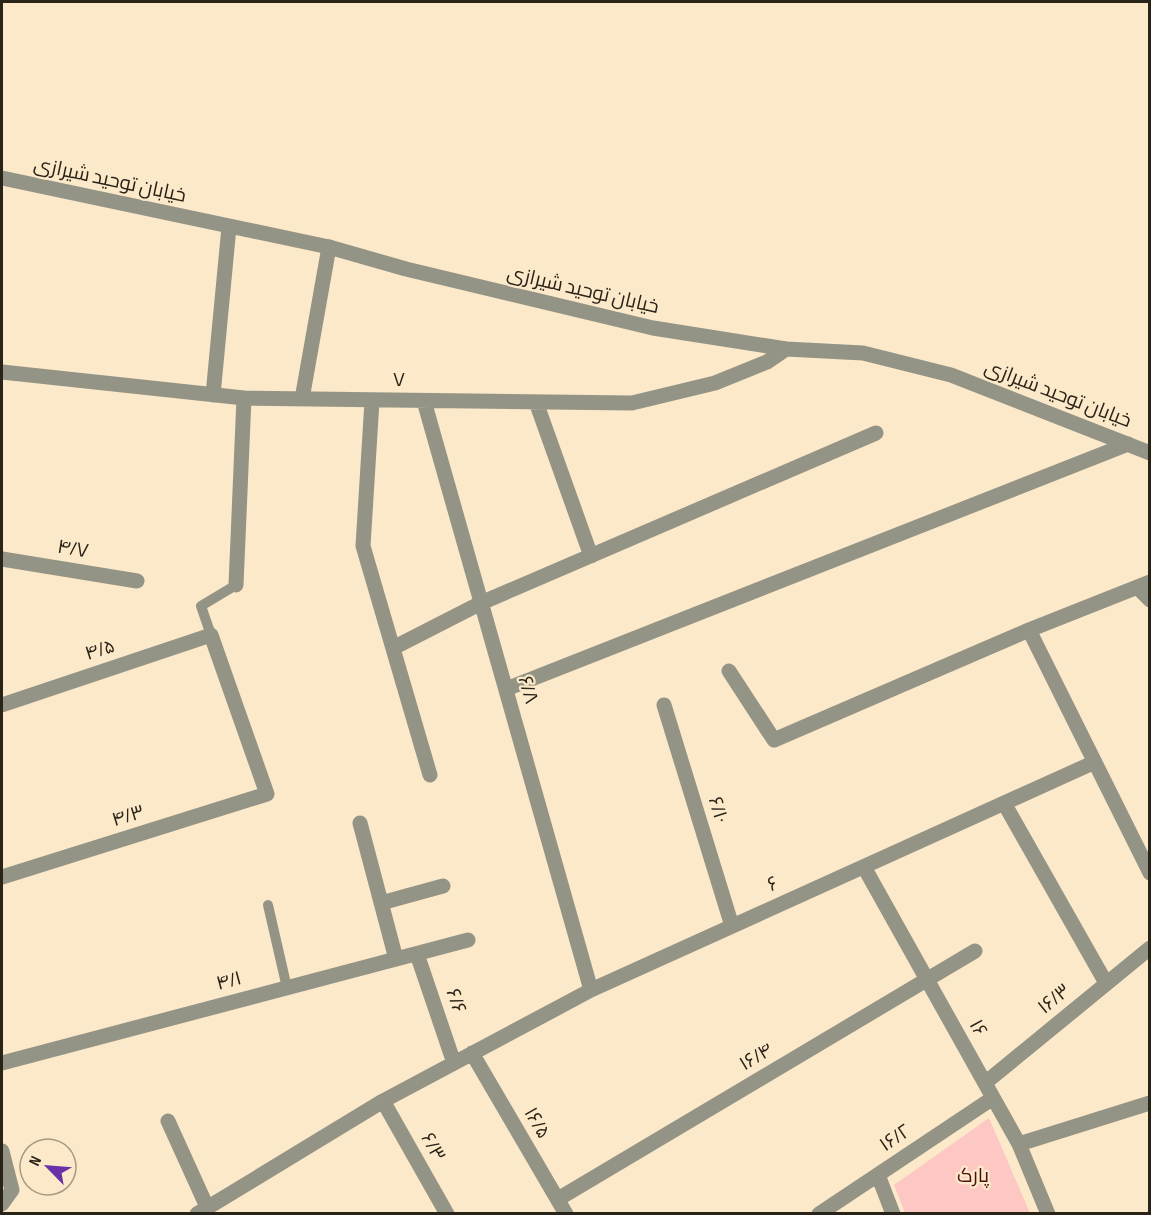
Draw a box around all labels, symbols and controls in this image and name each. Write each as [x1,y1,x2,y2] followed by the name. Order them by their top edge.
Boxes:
[32,152,188,208] street label: خیابان توحید شیرازی
[505,261,661,319] street label: خیابان توحید شیرازی
[981,355,1135,433] street label: خیابان توحید شیرازی
[393,368,405,392] street label: ۷
[56,535,90,563] street label: ۴/۷
[82,634,118,666] street label: ۴/۵
[513,673,543,707] street label: ۶/۸
[703,794,733,826] street label: ۶/۱۰
[109,800,147,832] street label: ۴/۳
[764,871,782,897] street label: ۶
[214,966,244,996] street label: ۴/۱
[1033,979,1075,1019] street label: ۱۶/۳
[441,985,471,1017] street label: ۶/۶
[964,1015,992,1041] street label: ۱۶
[735,1038,777,1076] street label: ۱۶/۴
[518,1103,556,1143] street label: ۱۶/۵
[875,1119,915,1157] street label: ۱۶/۲
[415,1129,451,1165] street label: ۶/۳
[18,1137,78,1197] north arrow
[25,1153,46,1169] text: N
[957,1164,990,1188] park label: پارک

